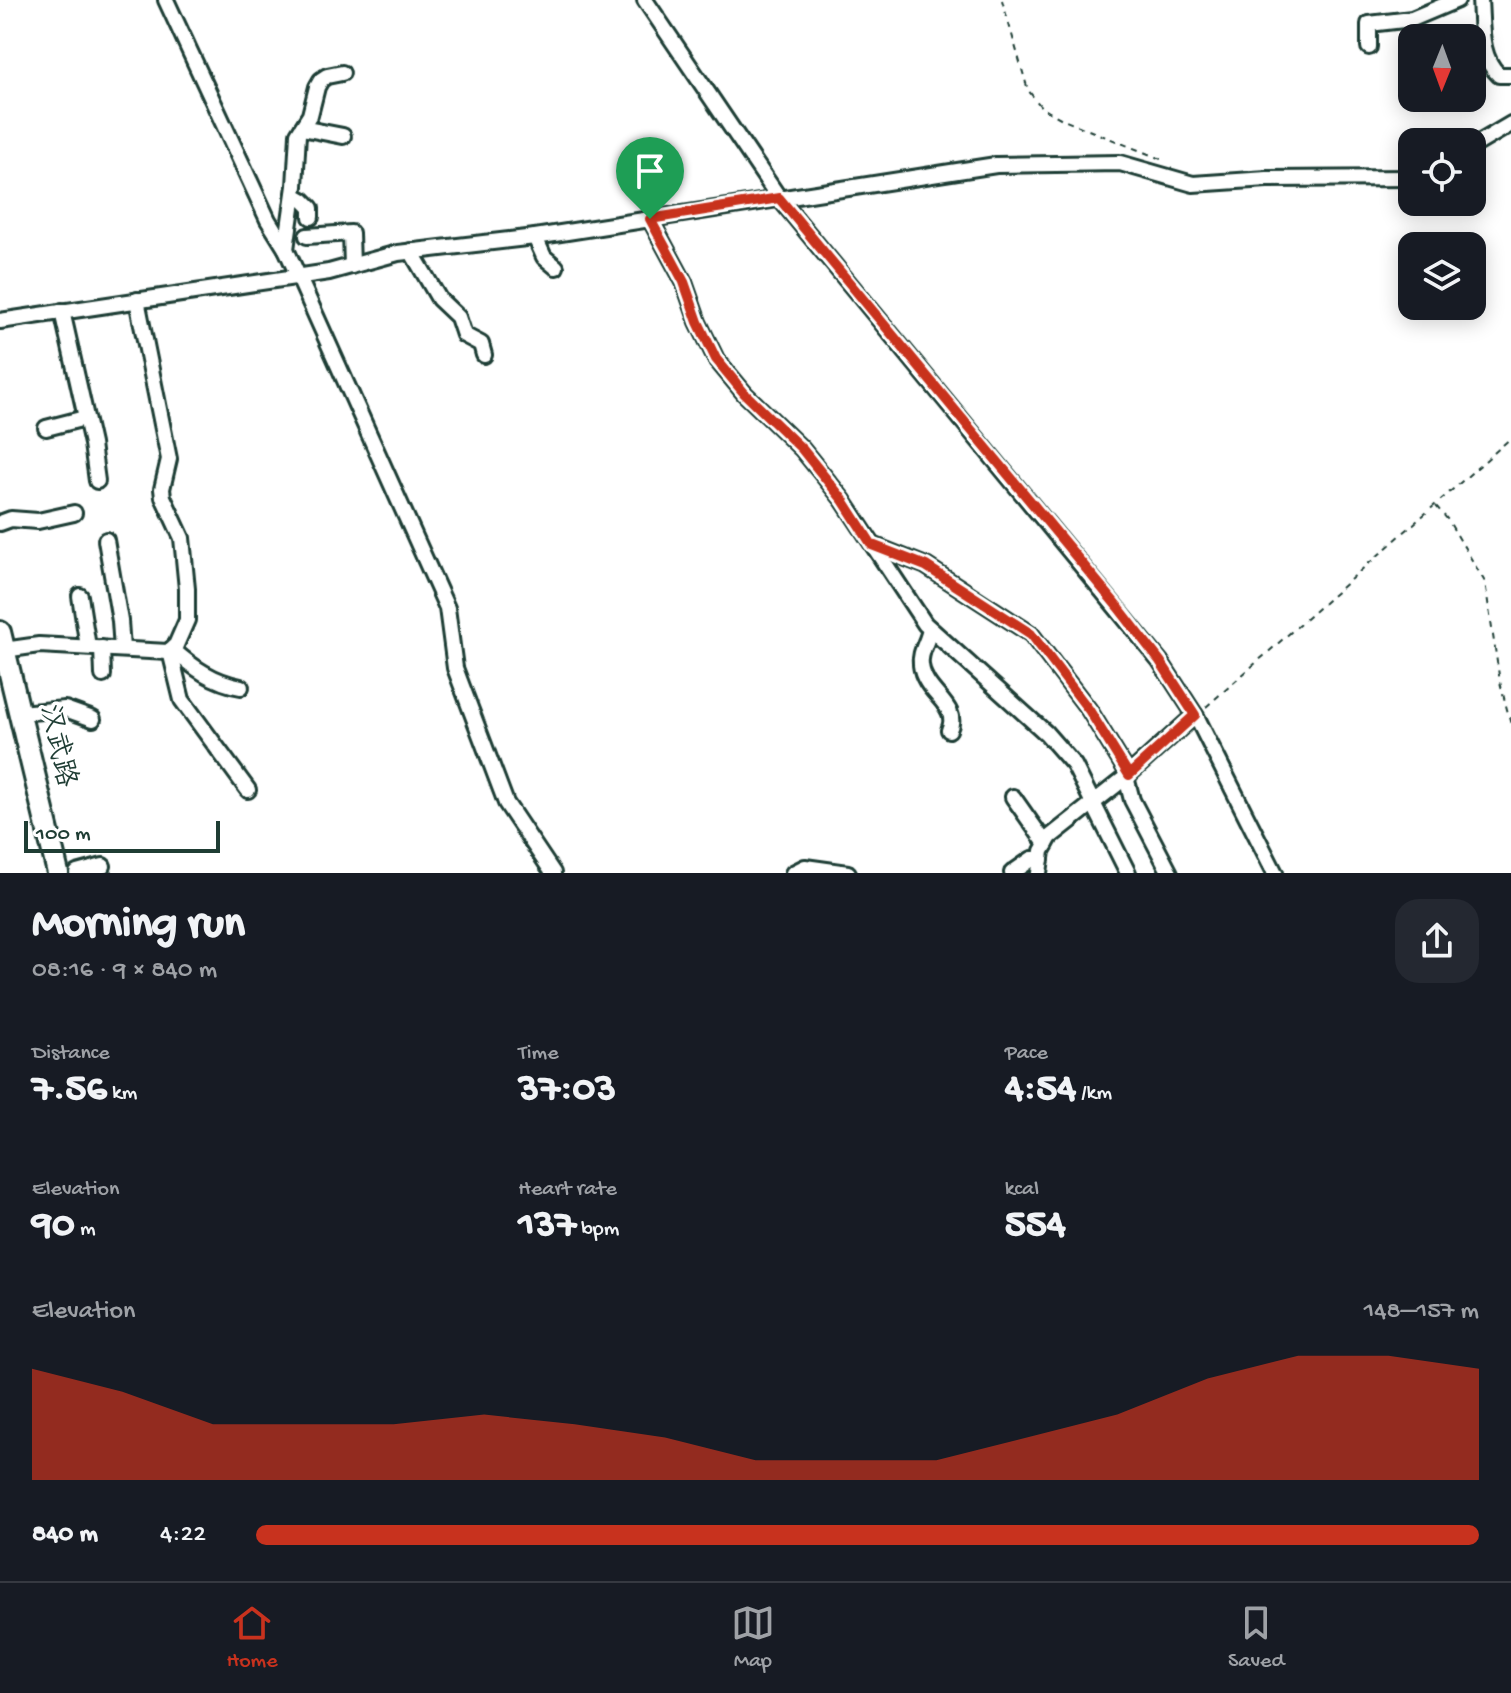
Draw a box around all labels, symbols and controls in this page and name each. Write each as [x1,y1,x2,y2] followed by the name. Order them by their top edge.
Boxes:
[1398,24,1486,112] north arrow
[1398,24,1486,320] map controls
[1398,128,1486,216] button: locate
[616,137,684,219] pin
[628,149,672,193] icon: arrive
[1398,232,1486,320] button: layers
[30,701,83,791] street label: 汉武路
[24,817,220,853] scale bar
[36,822,91,848] text: 100 m
[1395,899,1479,983] button: share
[32,900,245,952] text: Morning run
[32,956,217,987] text: 08:16 · 9 × 840 m
[32,1041,110,1067] text: Distance
[518,1041,559,1067] text: Time
[1005,1041,1048,1067] text: Pace
[32,1067,107,1114] text: 7.56
[518,1067,616,1114] text: 37:03
[1005,1067,1076,1114] text: 4:54
[107,1081,137,1107] text: km
[1076,1081,1112,1107] text: /km
[32,1177,119,1203] text: Elevation
[518,1177,617,1203] text: Heart rate
[1005,1177,1039,1203] text: kcal
[32,1203,75,1250] text: 90
[518,1203,576,1250] text: 137
[1005,1203,1066,1250] text: 554
[75,1217,96,1243] text: m
[576,1217,619,1243] text: bpm
[32,1297,135,1328] text: Elevation
[1364,1297,1479,1328] text: 148–157 m
[32,1520,98,1551] text: 840 m
[160,1520,206,1551] text: 4:22
[227,1601,278,1675] tab: Home
[731,1601,775,1675] tab: Map
[1228,1601,1284,1675] tab: Saved

